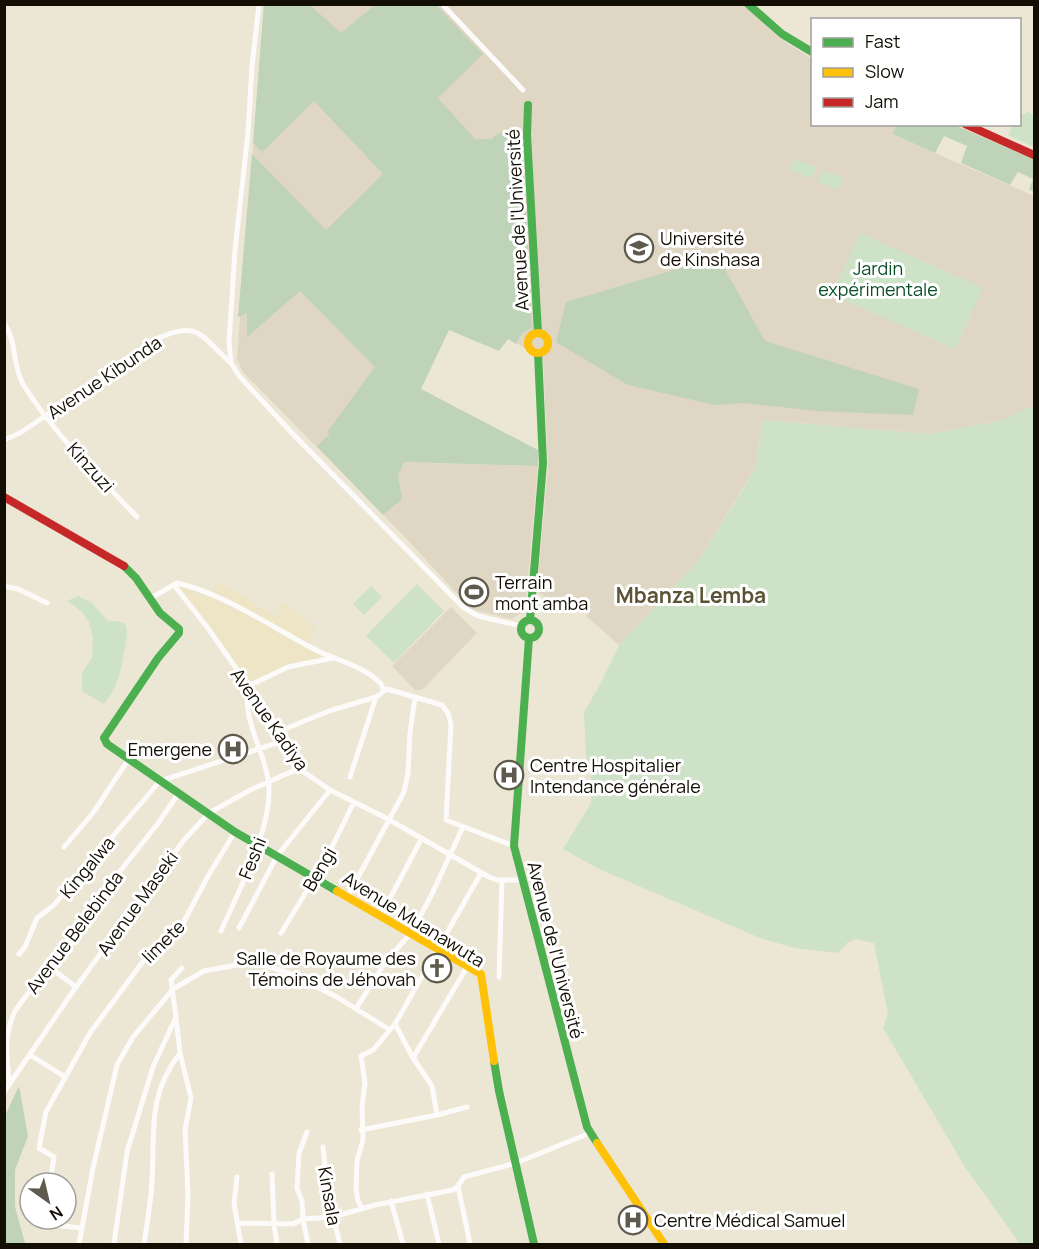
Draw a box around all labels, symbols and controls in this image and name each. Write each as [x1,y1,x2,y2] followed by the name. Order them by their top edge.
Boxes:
[811,18,1021,126] legend
[865,29,900,53] text: Fast
[865,59,905,83] text: Slow
[865,89,899,113] text: Jam
[500,129,534,311] street label: Avenue de l'Université
[660,226,760,271] place label: Université de Kinshasa
[623,232,655,264] school or university icon: Université de Kinshasa
[818,256,938,301] park label: Jardin expérimentale
[42,330,166,424] street label: Avenue Kibunda
[62,437,120,497] street label: Kinzuzi
[495,570,588,615] place label: Terrain mont amba
[458,576,490,608] sports icon: Terrain mont amba
[616,581,766,609] district label: Mbanza Lemba
[226,663,314,775] street label: Avenue Kadiya
[217,733,249,765] hospital icon: Emergene
[128,737,212,761] place label: Emergene
[530,753,701,798] place label: Centre Hospitalier Intendance générale
[493,759,525,791] hospital icon: Centre Hospitalier Intendance générale
[54,831,120,903] street label: Kingalwa
[233,833,271,883] street label: Feshi
[297,843,341,895] street label: Bengi
[91,846,183,960] street label: Avenue Maseki
[522,859,590,1041] street label: Avenue de l'Université
[20,866,128,998] street label: Avenue Belebinda
[338,866,490,972] street label: Avenue Muanawuta
[136,914,190,968] street label: limete
[236,946,416,991] place label: Salle de Royaume des Témoins de Jéhovah
[421,952,453,984] church icon: Salle de Royaume des Témoins de Jéhovah
[313,1165,347,1227] street label: Kinsala
[18,1171,78,1231] north arrow
[45,1201,67,1226] text: N
[617,1204,649,1236] hospital icon: Centre Médical Samuel
[654,1208,845,1232] place label: Centre Médical Samuel

